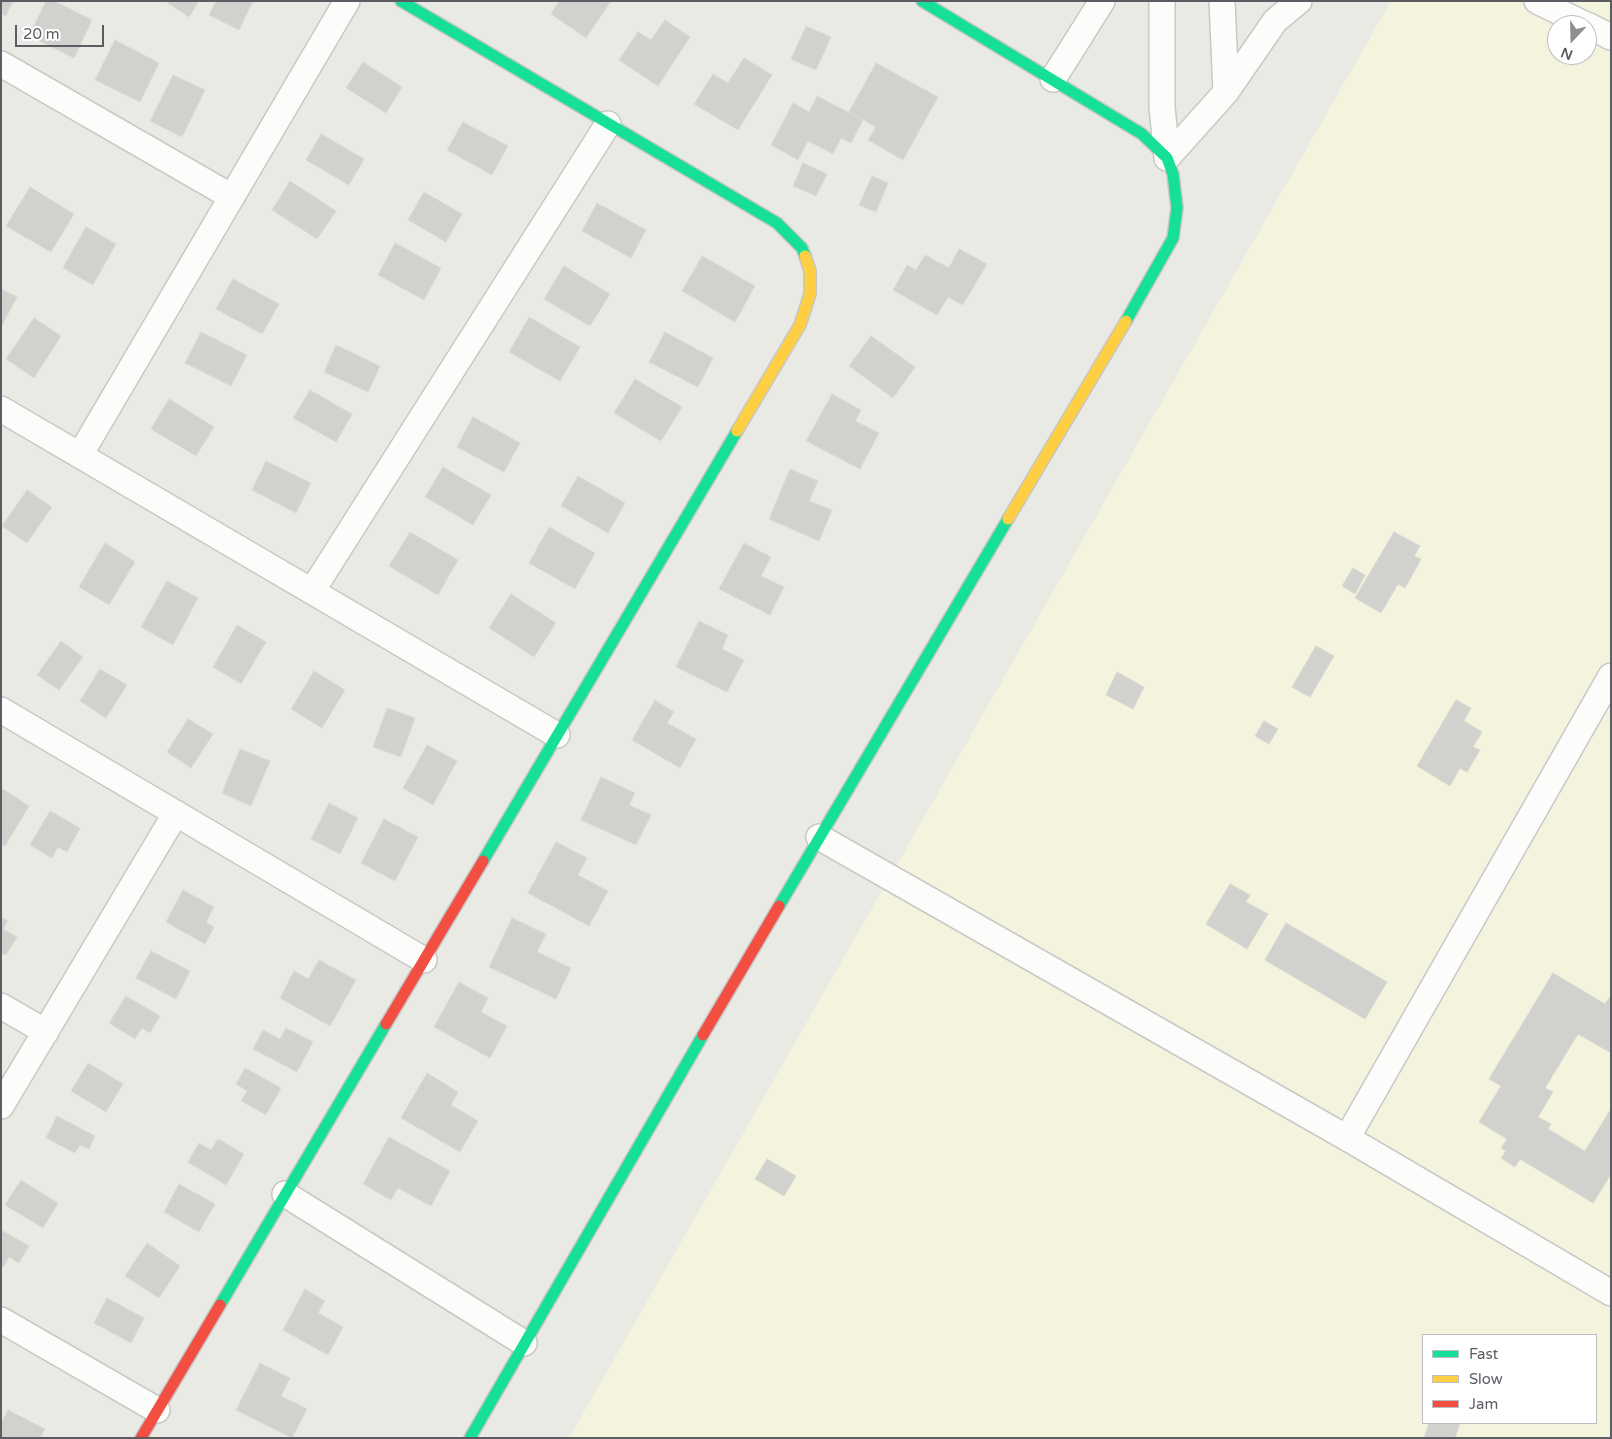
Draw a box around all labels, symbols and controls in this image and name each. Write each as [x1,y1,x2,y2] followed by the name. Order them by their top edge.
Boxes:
[18,15,106,47] scale bar
[1547,15,1597,65] north arrow
[23,25,60,43] text: 20 m
[1559,44,1575,63] text: N
[1422,1334,1597,1424] legend
[1469,1345,1498,1363] text: Fast
[1469,1370,1503,1388] text: Slow
[1469,1395,1498,1413] text: Jam

